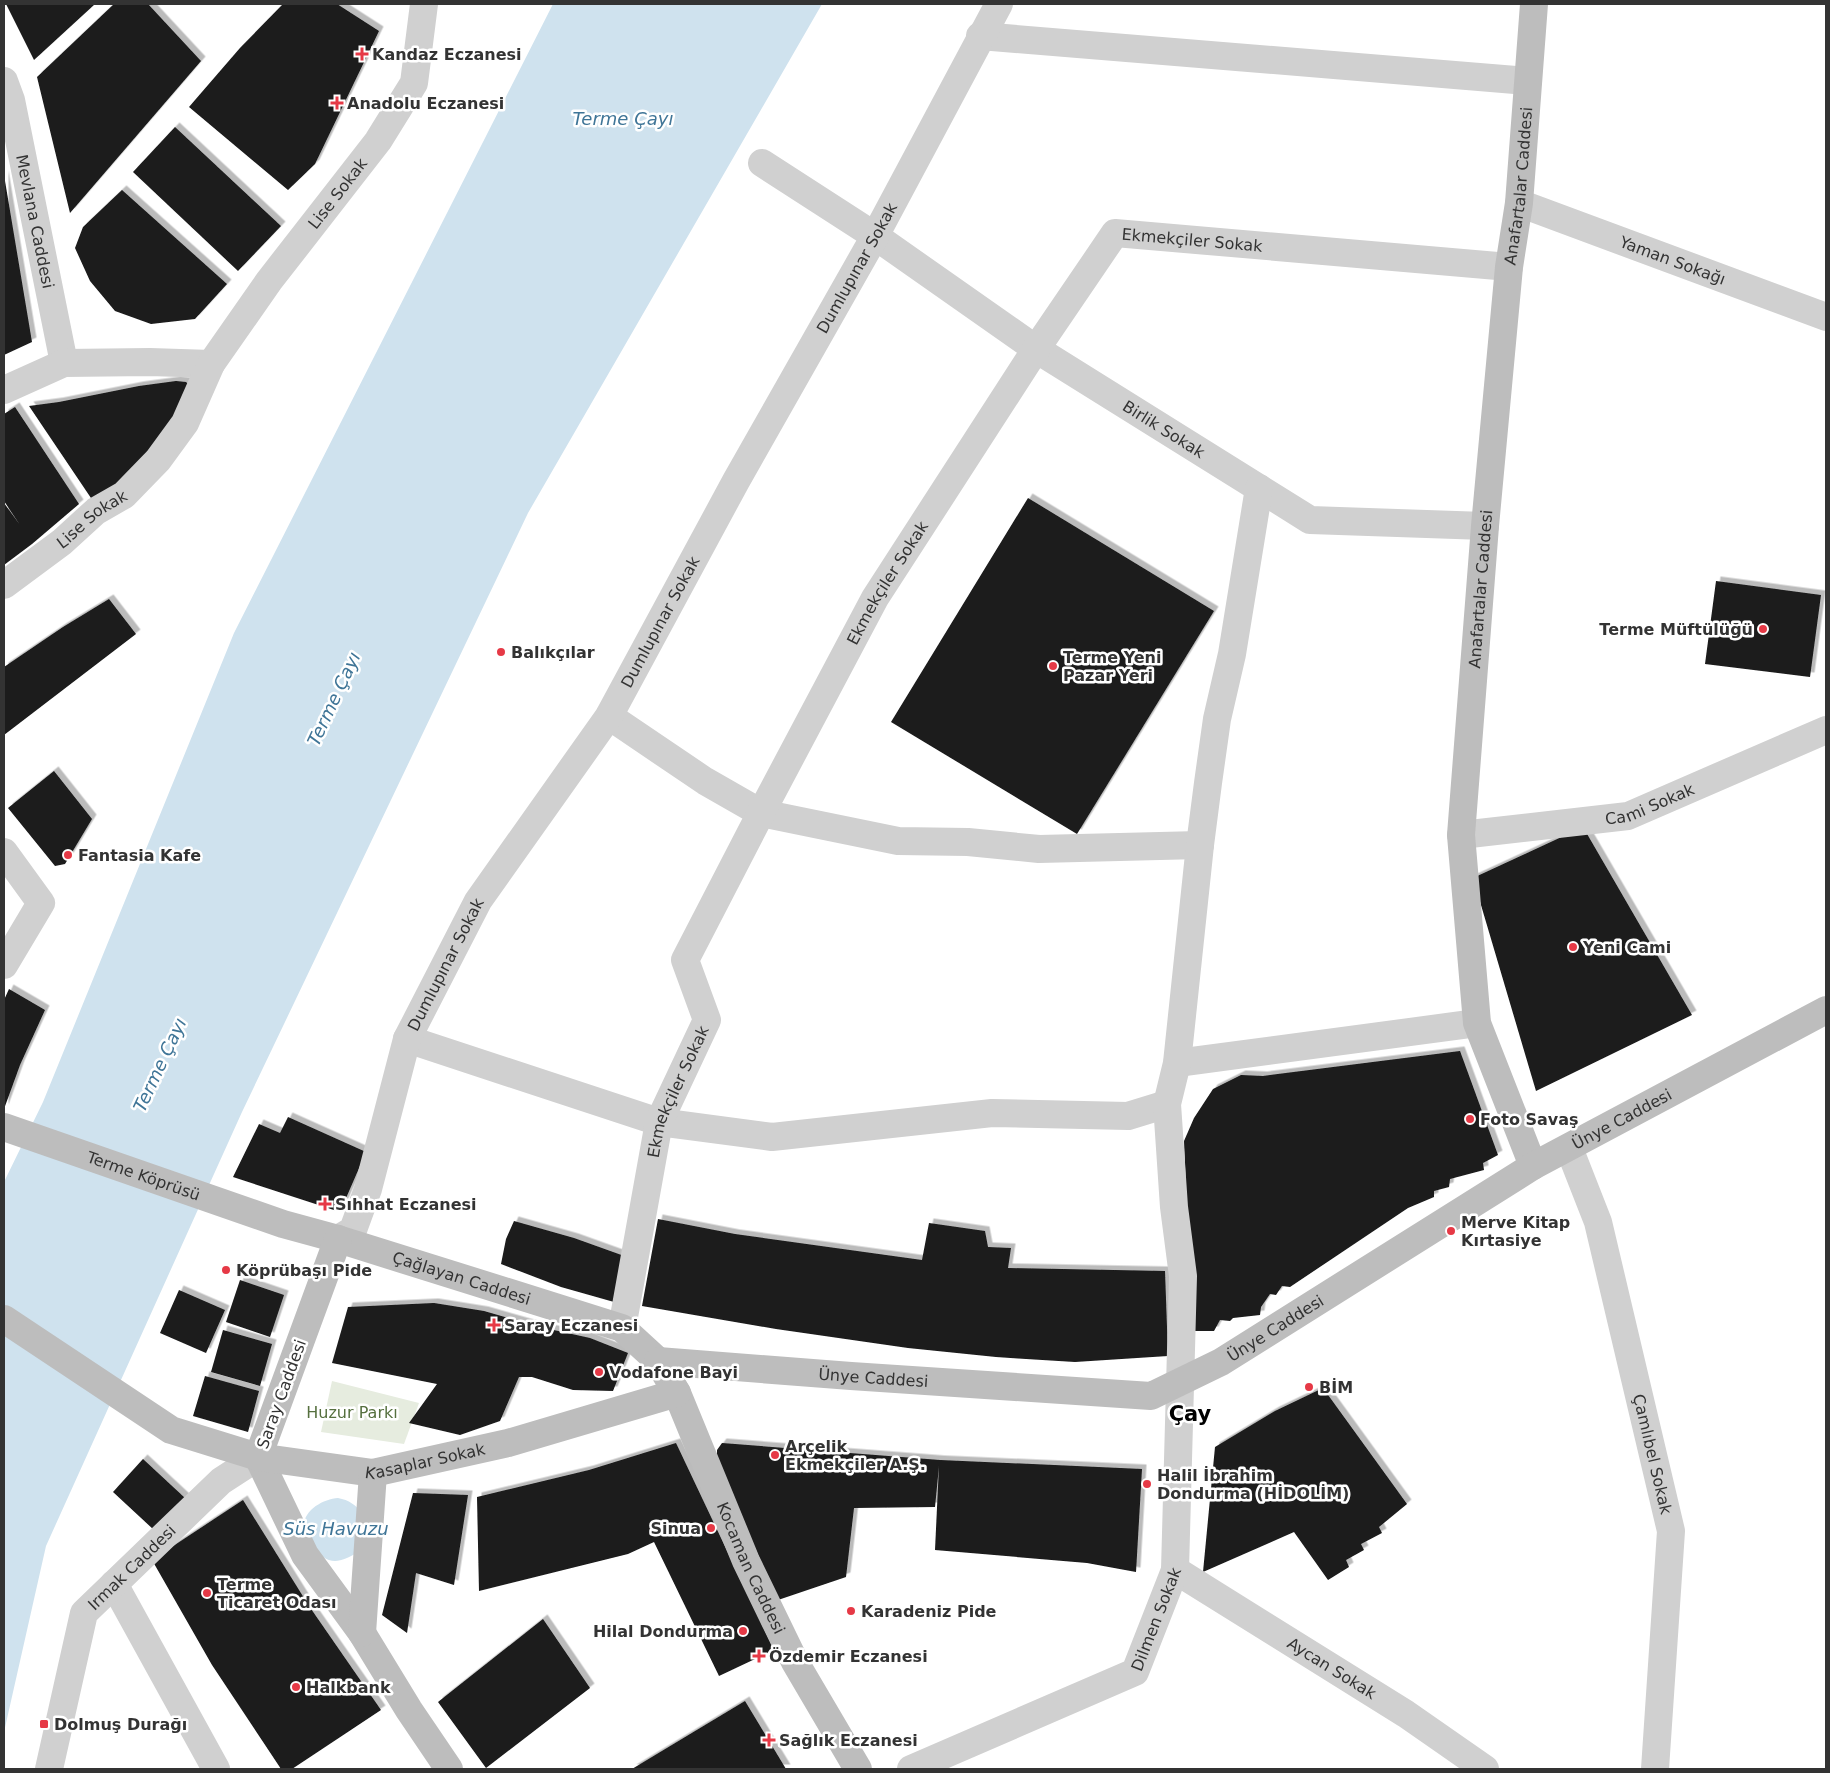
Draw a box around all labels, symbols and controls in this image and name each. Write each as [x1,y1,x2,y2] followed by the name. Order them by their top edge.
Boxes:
[372,45,522,64] place label: Kandaz Eczanesi
[356,48,368,60] marker: Kandaz Eczanesi
[347,94,504,113] place label: Anadolu Eczanesi
[331,97,343,109] marker: Anadolu Eczanesi
[1500,106,1536,266] street label: Anafartalar Caddesi
[573,108,673,129] water label: Terme Çayı
[12,153,58,290] street label: Mevlana Caddesi
[304,154,372,233] street label: Lise Sokak
[813,199,901,337] street label: Dumlupınar Sokak
[1121,225,1264,256] street label: Ekmekçiler Sokak
[1616,232,1728,289] street label: Yaman Sokağı
[1119,396,1209,462] street label: Birlik Sokak
[53,486,131,553] street label: Lise Sokak
[1465,509,1496,669] street label: Anafartalar Caddesi
[843,517,933,648] street label: Ekmekçiler Sokak
[617,552,704,691] street label: Dumlupınar Sokak
[1599,620,1753,639] place label: Terme Müftülüğü
[1757,623,1769,635] marker: Terme Müftülüğü
[511,643,595,662] place label: Balıkçılar
[495,646,507,658] marker: Balıkçılar
[1063,648,1161,685] place label: Terme Yeni Pazar Yeri
[303,649,364,749] water label: Terme Çayı
[1047,660,1059,672] marker: Terme Yeni Pazar Yeri
[1604,779,1698,829] street label: Cami Sokak
[78,846,201,865] place label: Fantasia Kafe
[62,849,74,861] marker: Fantasia Kafe
[404,894,488,1034] street label: Dumlupınar Sokak
[1582,938,1671,957] place label: Yeni Cami
[1567,941,1579,953] marker: Yeni Cami
[129,1015,190,1115] water label: Terme Çayı
[644,1022,713,1159] street label: Ekmekçiler Sokak
[1569,1085,1675,1154] street label: Ünye Caddesi
[1480,1110,1579,1129] place label: Foto Savaş
[1464,1113,1476,1125] marker: Foto Savaş
[84,1147,203,1205] street label: Terme Köprüsü
[335,1195,477,1214] place label: Sıhhat Eczanesi
[319,1198,331,1210] marker: Sıhhat Eczanesi
[1461,1213,1570,1250] place label: Merve Kitap Kırtasiye
[1445,1225,1457,1237] marker: Merve Kitap Kırtasiye
[390,1248,533,1309] street label: Çağlayan Caddesi
[236,1261,372,1280] place label: Köprübaşı Pide
[220,1264,232,1276] marker: Köprübaşı Pide
[1224,1291,1327,1366] street label: Ünye Caddesi
[504,1316,638,1335] place label: Saray Eczanesi
[488,1319,500,1331] marker: Saray Eczanesi
[253,1337,310,1451] street label: Saray Caddesi
[609,1363,738,1382] place label: Vodafone Bayi
[818,1364,929,1391] street label: Ünye Caddesi
[593,1366,605,1378] marker: Vodafone Bayi
[1319,1378,1353,1397] place label: BİM
[1303,1381,1315,1393] marker: BİM
[1629,1392,1676,1517] street label: Çamlıbel Sokak
[1169,1402,1212,1426] district label: Çay
[306,1403,398,1422] park label: Huzur Parkı
[785,1437,926,1474] place label: Arçelik Ekmekçiler A.Ş.
[364,1439,488,1483] street label: Kasaplar Sokak
[769,1449,781,1461] marker: Arçelik Ekmekçiler A.Ş.
[1157,1466,1349,1503] place label: Halil İbrahim Dondurma (HİDOLİM)
[1141,1478,1153,1490] marker: Halil İbrahim Dondurma (HİDOLİM)
[713,1499,789,1637] street label: Kocaman Caddesi
[283,1518,389,1539] water label: Süs Havuzu
[650,1519,701,1538] place label: Sinua
[84,1521,180,1614] street label: Irmak Caddesi
[705,1522,717,1534] marker: Sinua
[1127,1564,1185,1674] street label: Dilmen Sokak
[217,1575,337,1612] place label: Terme Ticaret Odası
[201,1587,213,1599] marker: Terme Ticaret Odası
[861,1602,997,1621] place label: Karadeniz Pide
[845,1605,857,1617] marker: Karadeniz Pide
[593,1622,733,1641] place label: Hilal Dondurma
[737,1625,749,1637] marker: Hilal Dondurma
[1284,1633,1380,1704] street label: Aycan Sokak
[769,1647,928,1666] place label: Özdemir Eczanesi
[753,1650,765,1662] marker: Özdemir Eczanesi
[306,1678,391,1697] place label: Halkbank
[290,1681,302,1693] marker: Halkbank
[54,1715,187,1734] place label: Dolmuş Durağı
[38,1718,50,1730] marker: Dolmuş Durağı
[779,1731,918,1750] place label: Sağlık Eczanesi
[763,1734,775,1746] marker: Sağlık Eczanesi

